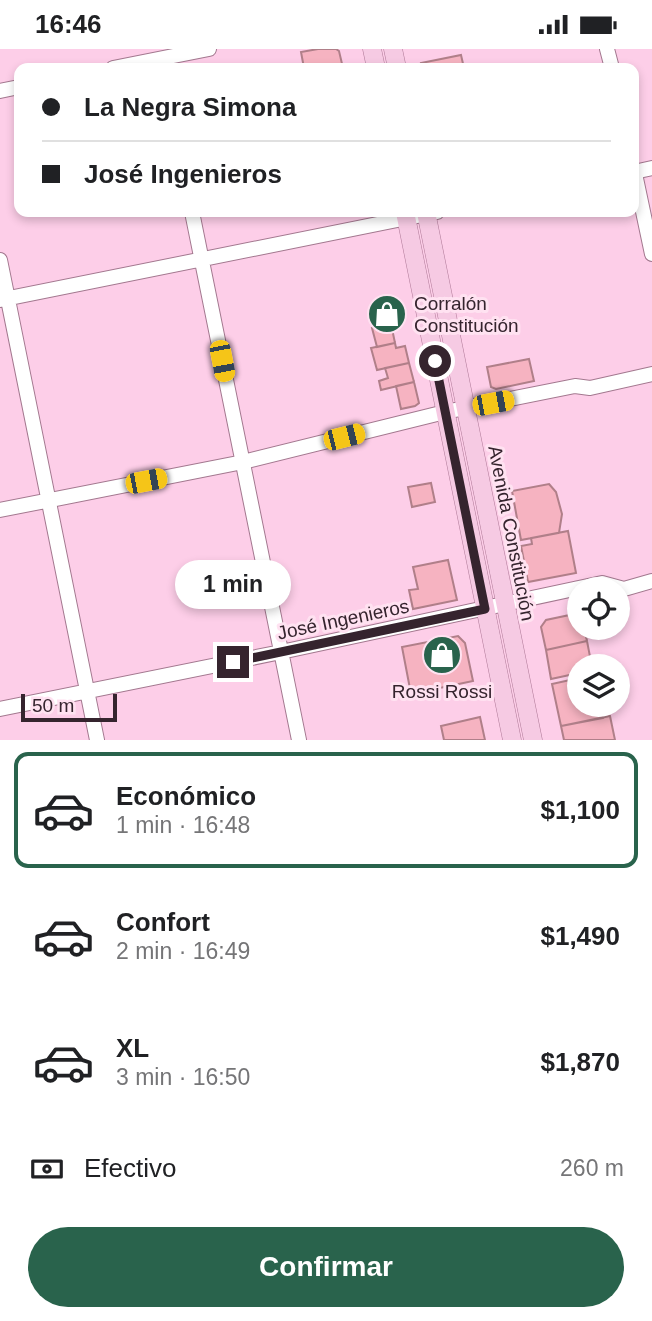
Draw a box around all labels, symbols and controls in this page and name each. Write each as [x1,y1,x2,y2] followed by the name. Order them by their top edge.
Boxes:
[35,9,102,39] text: 16:46
[84,92,296,122] text: La Negra Simona
[84,159,282,189] text: José Ingenieros
[366,293,408,335] shop icon: Corralón Constitución
[414,293,519,336] place label: Corralón Constitución
[208,338,237,384] car
[419,345,451,377] route start
[471,389,516,417] car
[322,422,367,452] car
[484,444,539,623] street label: Avenida Constitución
[124,467,169,495] car
[175,561,291,609] callout: 1 min
[203,571,263,597] text: 1 min
[567,577,630,717] map controls
[567,577,630,640] button: locate
[275,595,411,644] street label: José Ingenieros
[421,634,463,676] shop icon: Rossi Rossi
[217,646,249,678] route end
[567,654,630,717] button: layers
[392,681,492,702] place label: Rossi Rossi
[21,691,117,723] scale bar
[32,695,74,716] text: 50 m
[32,779,95,842] icon: car
[116,781,256,811] text: Económico
[540,795,620,825] text: $1,100
[116,812,250,838] text: 1 min · 16:48
[32,905,95,968] icon: car
[116,907,210,937] text: Confort
[540,921,620,951] text: $1,490
[116,938,250,964] text: 2 min · 16:49
[32,1031,95,1094] icon: car
[116,1033,149,1063] text: XL
[540,1047,620,1077] text: $1,870
[116,1064,250,1090] text: 3 min · 16:50
[28,1150,66,1188] icon: cash
[84,1153,177,1183] text: Efectivo
[560,1155,624,1181] text: 260 m
[28,1227,624,1307] button: Confirmar

